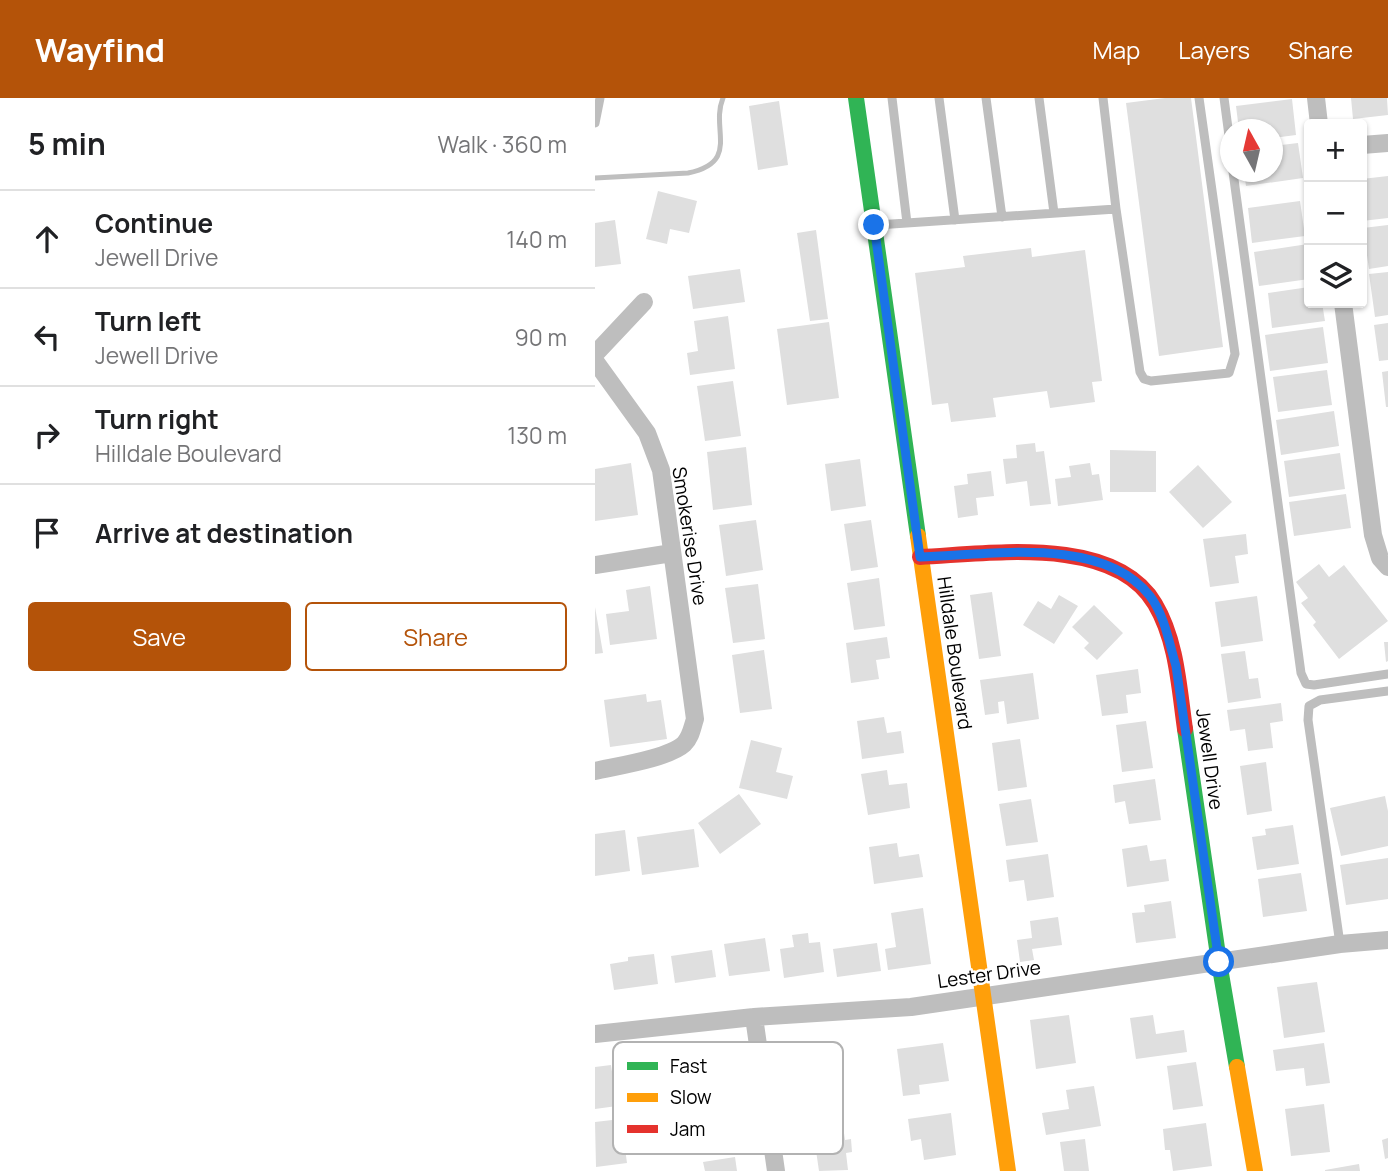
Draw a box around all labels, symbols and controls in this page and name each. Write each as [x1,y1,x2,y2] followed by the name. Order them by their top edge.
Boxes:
[35,27,165,72] text: Wayfind
[1093,33,1140,66] text: Map
[1178,33,1250,66] text: Layers
[1288,33,1353,66] text: Share
[1220,119,1283,182] north arrow
[1304,119,1367,308] map controls
[1304,119,1367,182] button: +
[28,123,106,164] text: 5 min
[437,128,567,160] text: Walk · 360 m
[1304,182,1367,245] button: −
[95,205,213,241] text: Continue
[858,209,889,240] route end
[28,220,66,258] icon: ahead
[506,223,567,255] text: 140 m
[95,241,218,273] text: Jewell Drive
[1304,245,1367,308] button: layers
[95,303,202,339] text: Turn left
[28,318,66,356] icon: left
[515,321,567,353] text: 90 m
[95,339,218,371] text: Jewell Drive
[95,401,219,437] text: Turn right
[28,416,66,454] icon: right
[507,419,567,451] text: 130 m
[95,437,282,469] text: Hilldale Boulevard
[666,465,714,607] street label: Smokerise Drive
[28,514,66,552] icon: arrive
[95,515,353,551] text: Arrive at destination
[931,575,979,731] street label: Hilldale Boulevard
[28,602,291,671] button: Save
[305,602,567,671] button: Share
[1190,707,1230,811] street label: Jewell Drive
[1203,946,1234,977] route start
[936,954,1042,994] street label: Lester Drive
[613,1042,843,1154] legend
[670,1053,707,1079] text: Fast
[670,1084,712,1110] text: Slow
[670,1116,705,1142] text: Jam

